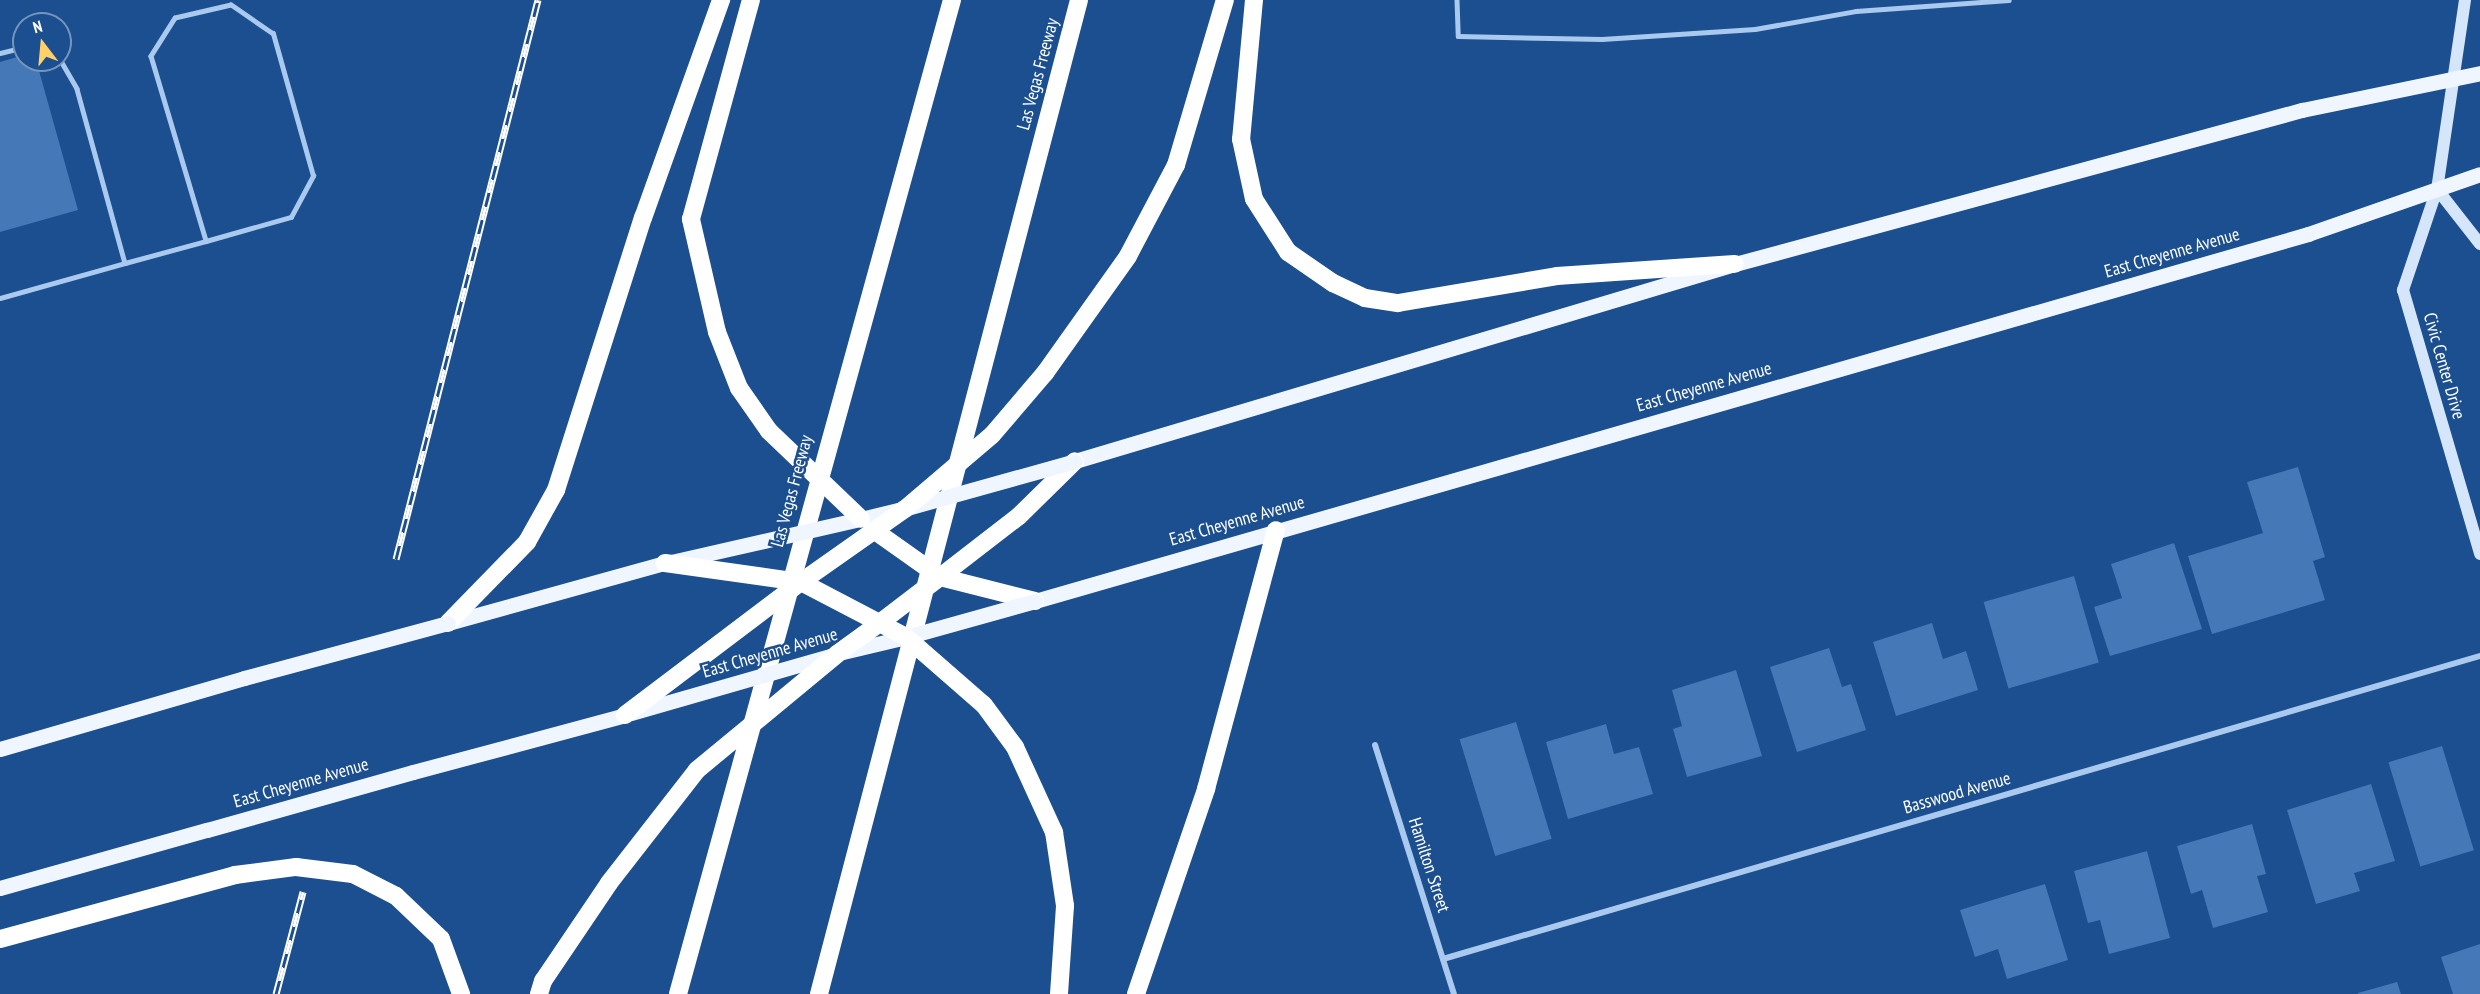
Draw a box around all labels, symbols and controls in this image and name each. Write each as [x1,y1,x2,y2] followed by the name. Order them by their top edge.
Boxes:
[12,12,72,72] north arrow
[1013,15,1063,133] street label: Las Vegas Freeway
[31,16,44,37] text: N
[2102,223,2242,283] street label: East Cheyenne Avenue
[2418,310,2470,422] street label: Civic Center Drive
[1634,357,1774,417] street label: East Cheyenne Avenue
[767,432,817,550] street label: Las Vegas Freeway
[1167,491,1307,551] street label: East Cheyenne Avenue
[700,623,840,683] street label: East Cheyenne Avenue
[231,753,371,813] street label: East Cheyenne Avenue
[1901,767,2013,819] street label: Basswood Avenue
[1404,815,1454,915] street label: Hamilton Street

